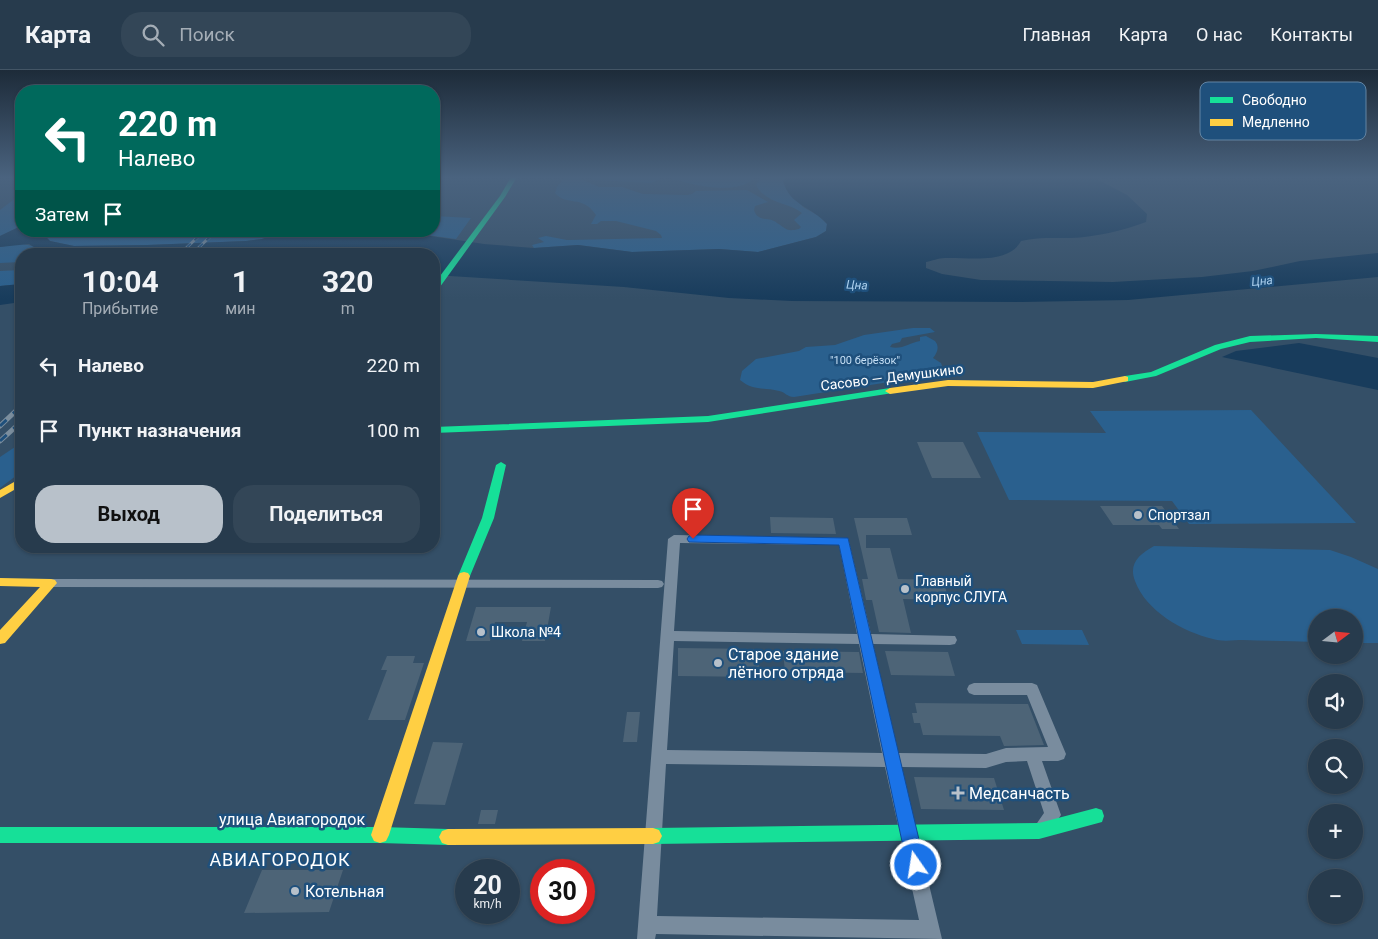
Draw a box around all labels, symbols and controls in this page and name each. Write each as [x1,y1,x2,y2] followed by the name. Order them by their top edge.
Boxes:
[121,12,471,57] search box
[25,21,91,49] text: Карта
[139,21,167,49] icon: search
[179,23,235,46] text: Поиск
[1022,24,1091,45] text: Главная
[1119,24,1168,45] text: Карта
[1196,24,1242,45] text: О нас
[1270,24,1353,45] text: Контакты
[1200,82,1366,140] legend
[1242,92,1307,108] text: Свободно
[118,104,217,145] text: 220 m
[35,105,100,170] icon: left
[1242,114,1310,130] text: Медленно
[118,146,195,171] text: Налево
[99,200,127,228] icon: arrive
[35,203,89,226] text: Затем
[81,264,159,299] text: 10:04
[232,264,249,299] text: 1
[322,264,374,299] text: 320
[1251,273,1273,289] water label: Цна
[846,278,868,292] water label: Цна
[82,299,158,318] text: Прибытие
[225,299,255,318] text: мин
[341,299,355,318] text: m
[35,352,63,380] icon: left
[78,354,144,377] text: Налево
[367,354,420,377] text: 220 m
[830,354,900,367] park label: "100 берёзок"
[820,360,964,394] street label: Сасово — Демушкино
[35,417,63,445] icon: arrive
[78,419,241,442] text: Пункт назначения
[367,419,420,442] text: 100 m
[35,485,223,543] button: Выход
[233,485,420,543] button: Поделиться
[672,488,714,539] pin
[679,495,707,523] icon: arrive
[1148,507,1210,523] place label: Спортзал
[1132,509,1144,521] marker: Спортзал
[915,573,1007,605] place label: Главный корпус СЛУГА
[899,583,911,595] marker: Главный корпус СЛУГА
[1308,609,1362,664] north arrow
[1308,609,1363,924] map controls
[491,624,561,640] place label: Школа №4
[475,626,487,638] marker: Школа №4
[728,645,844,682] place label: Старое здание лётного отряда
[712,657,724,669] marker: Старое здание лётного отряда
[1308,674,1363,729] button: sound
[1308,739,1363,794] button: search
[969,784,1070,803] place label: Медсанчасть
[951,786,965,800] marker: Медсанчасть
[1308,804,1363,859] button: +
[219,810,365,829] street label: улица Авиагородок
[889,838,941,890] position arrow
[209,849,351,870] district label: АВИАГОРОДОК
[530,859,595,924] speed limit sign: 30
[1308,869,1363,924] button: −
[473,871,502,900] text: 20
[305,882,384,901] place label: Котельная
[289,885,301,897] marker: Котельная
[473,897,502,911] text: km/h

